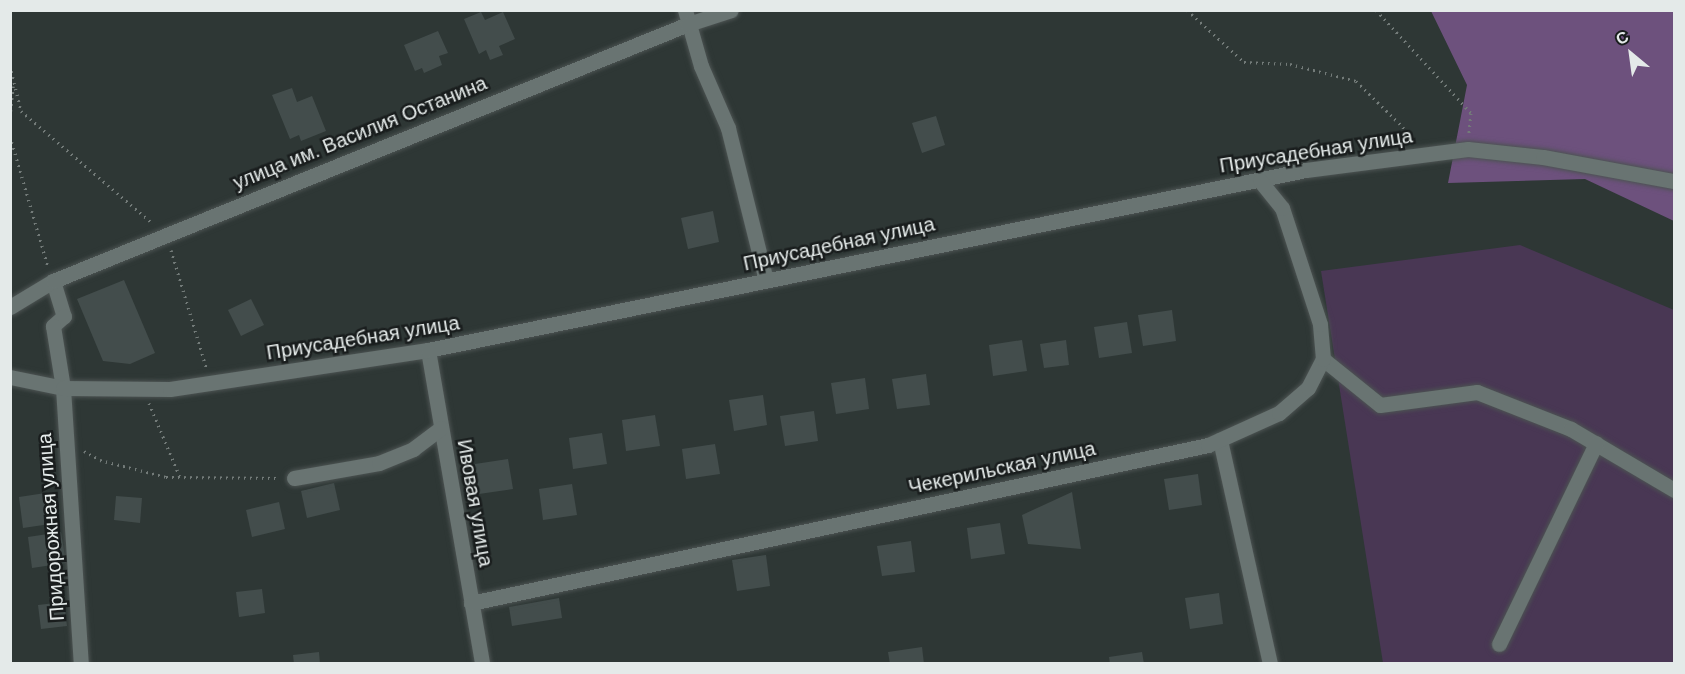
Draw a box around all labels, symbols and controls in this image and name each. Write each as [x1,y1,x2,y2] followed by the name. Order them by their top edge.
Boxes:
[1601,24,1661,84] north arrow
[1613,28,1631,48] text: С
[230,71,490,195] street label: улица им. Василия Останина
[1218,124,1414,178] street label: Приусадебная улица
[741,212,937,276] street label: Приусадебная улица
[265,311,461,365] street label: Приусадебная улица
[32,432,70,622] street label: Придорожная улица
[906,436,1098,500] street label: Чекерильская улица
[452,437,498,569] street label: Ивовая улица

